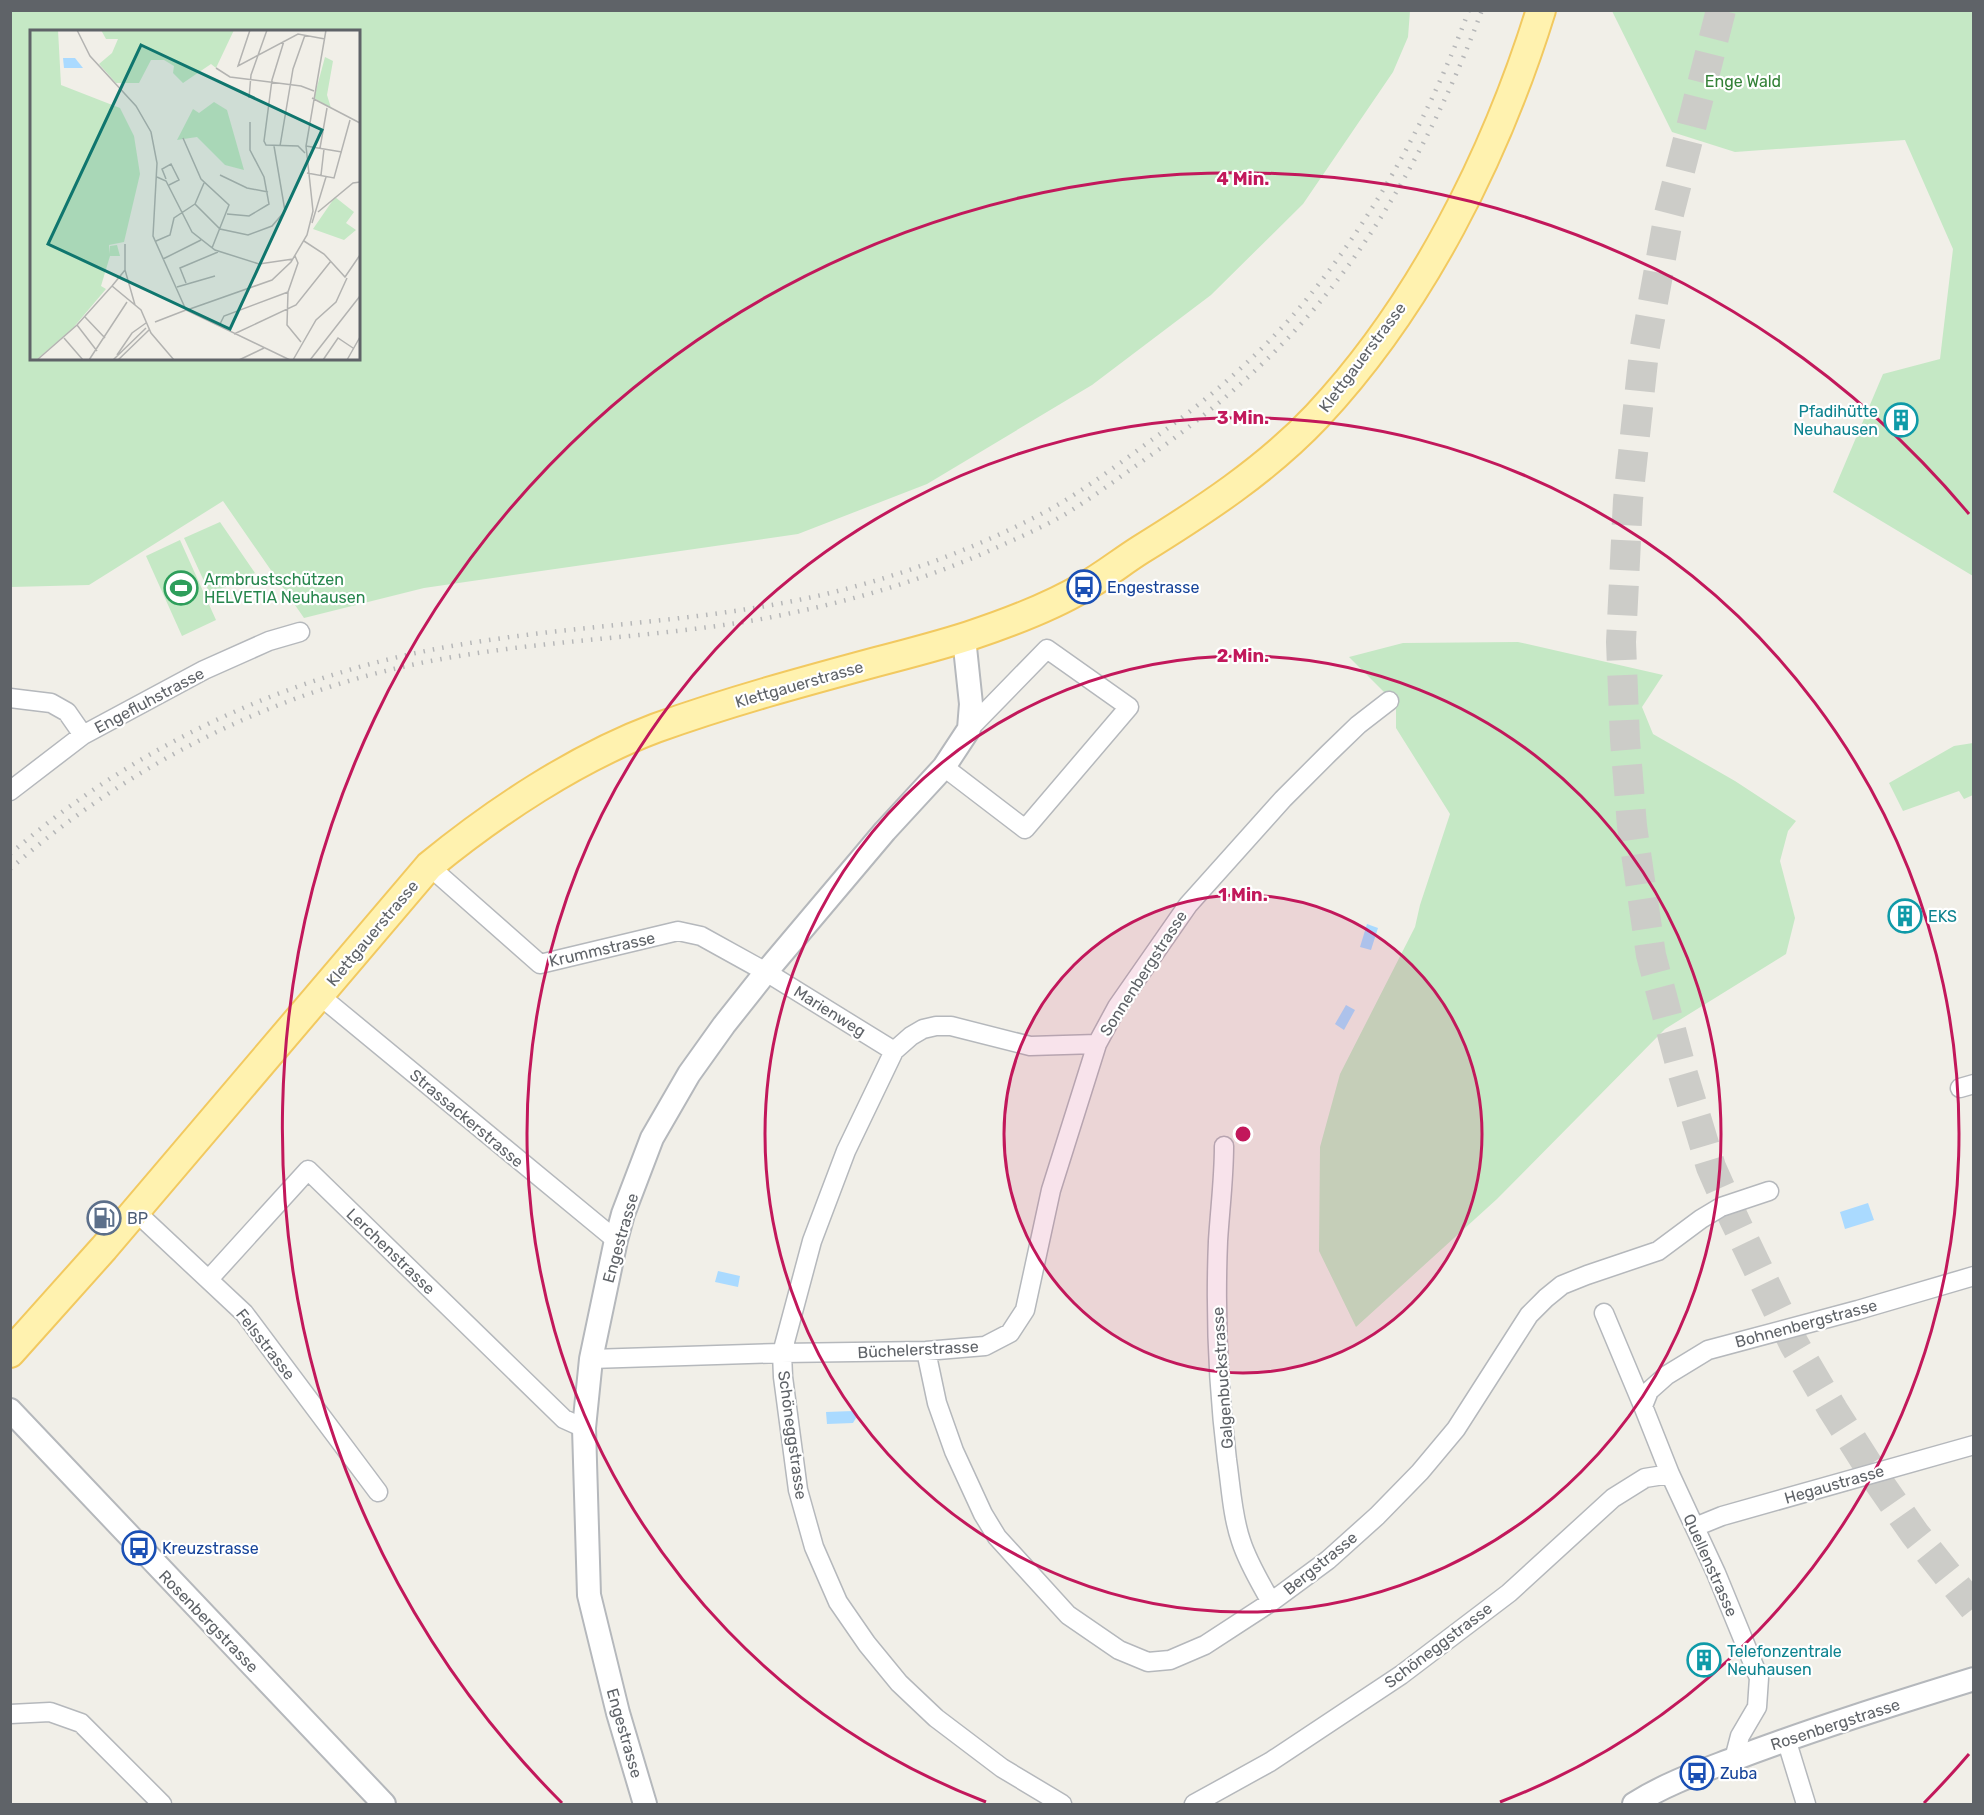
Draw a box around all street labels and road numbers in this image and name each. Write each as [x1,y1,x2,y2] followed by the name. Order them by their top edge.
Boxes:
[1315,299,1410,416] street label: Klettgauerstrasse
[733,657,865,712] street label: Klettgauerstrasse
[91,664,207,737] street label: Engefluhstrasse
[323,876,422,990] street label: Klettgauerstrasse
[1096,907,1191,1039] street label: Sonnenbergstrasse
[547,928,657,971] street label: Krummstrasse
[790,982,869,1041] street label: Marienweg
[406,1065,527,1171] street label: Strassackerstrasse
[599,1191,642,1285] street label: Engestrasse
[343,1204,439,1298] street label: Lerchenstrasse
[1733,1295,1879,1352] street label: Bohnenbergstrasse
[232,1305,299,1384] street label: Felsstrasse
[1208,1306,1237,1450] street label: Galgenbuckstrasse
[857,1337,979,1362] street label: Büchelerstrasse
[774,1369,811,1501] street label: Schöneggstrasse
[1782,1461,1886,1508] street label: Hegaustrasse
[1679,1511,1742,1619] street label: Quellenstrasse
[1280,1528,1361,1599] street label: Bergstrasse
[155,1566,262,1676] street label: Rosenbergstrasse
[1381,1599,1496,1692] street label: Schöneggstrasse
[603,1686,646,1780] street label: Engestrasse
[1768,1695,1902,1754] street label: Rosenbergstrasse

